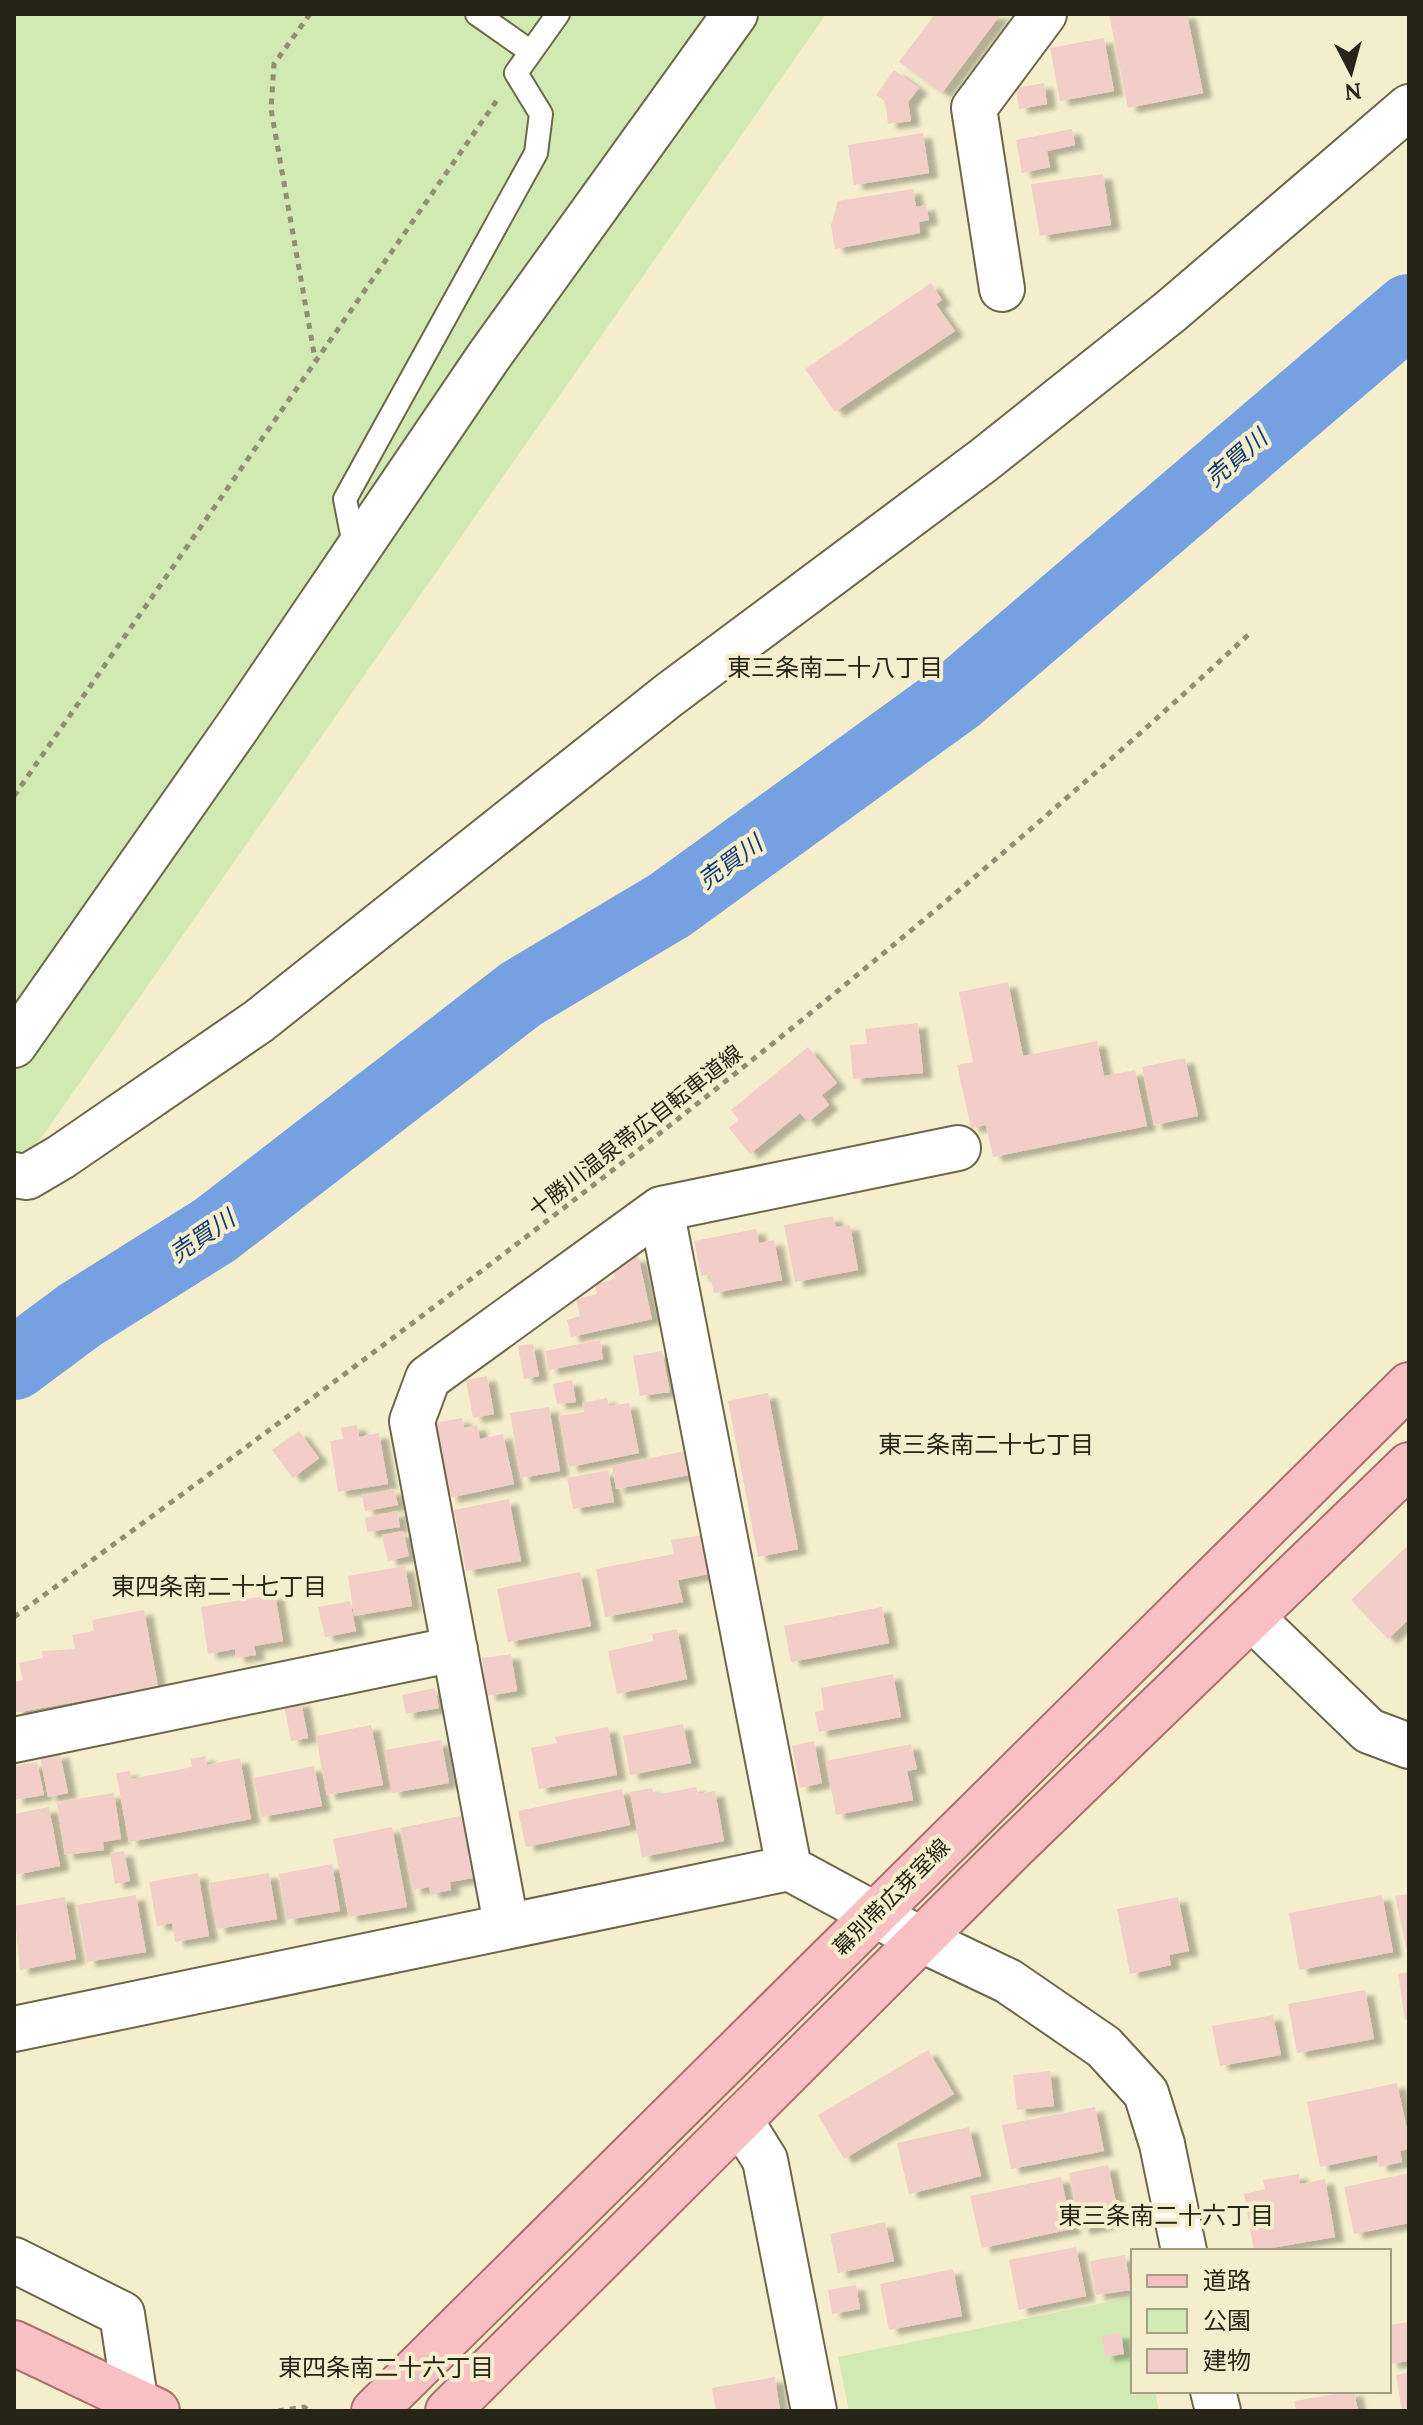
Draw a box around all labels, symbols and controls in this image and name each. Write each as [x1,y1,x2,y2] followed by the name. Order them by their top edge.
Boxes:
[1311,32,1391,112] north arrow
[1343,77,1363,107] text: N
[1199,421,1276,493] water label: 売買川
[727,652,943,683] district label: 東三条南二十八丁目
[692,827,771,896] water label: 売買川
[522,1039,748,1223] street label: 十勝川温泉帯広自転車道線
[163,1201,243,1269] water label: 売買川
[878,1429,1094,1460] district label: 東三条南二十七丁目
[111,1571,327,1602] district label: 東四条南二十七丁目
[827,1833,955,1961] street label: 幕別帯広芽室線
[1058,2200,1274,2231] district label: 東三条南二十六丁目
[1131,2249,1391,2393] legend
[1203,2265,1251,2296] text: 道路
[1203,2305,1251,2336] text: 公園
[1203,2345,1251,2376] text: 建物
[278,2352,494,2383] district label: 東四条南二十六丁目

